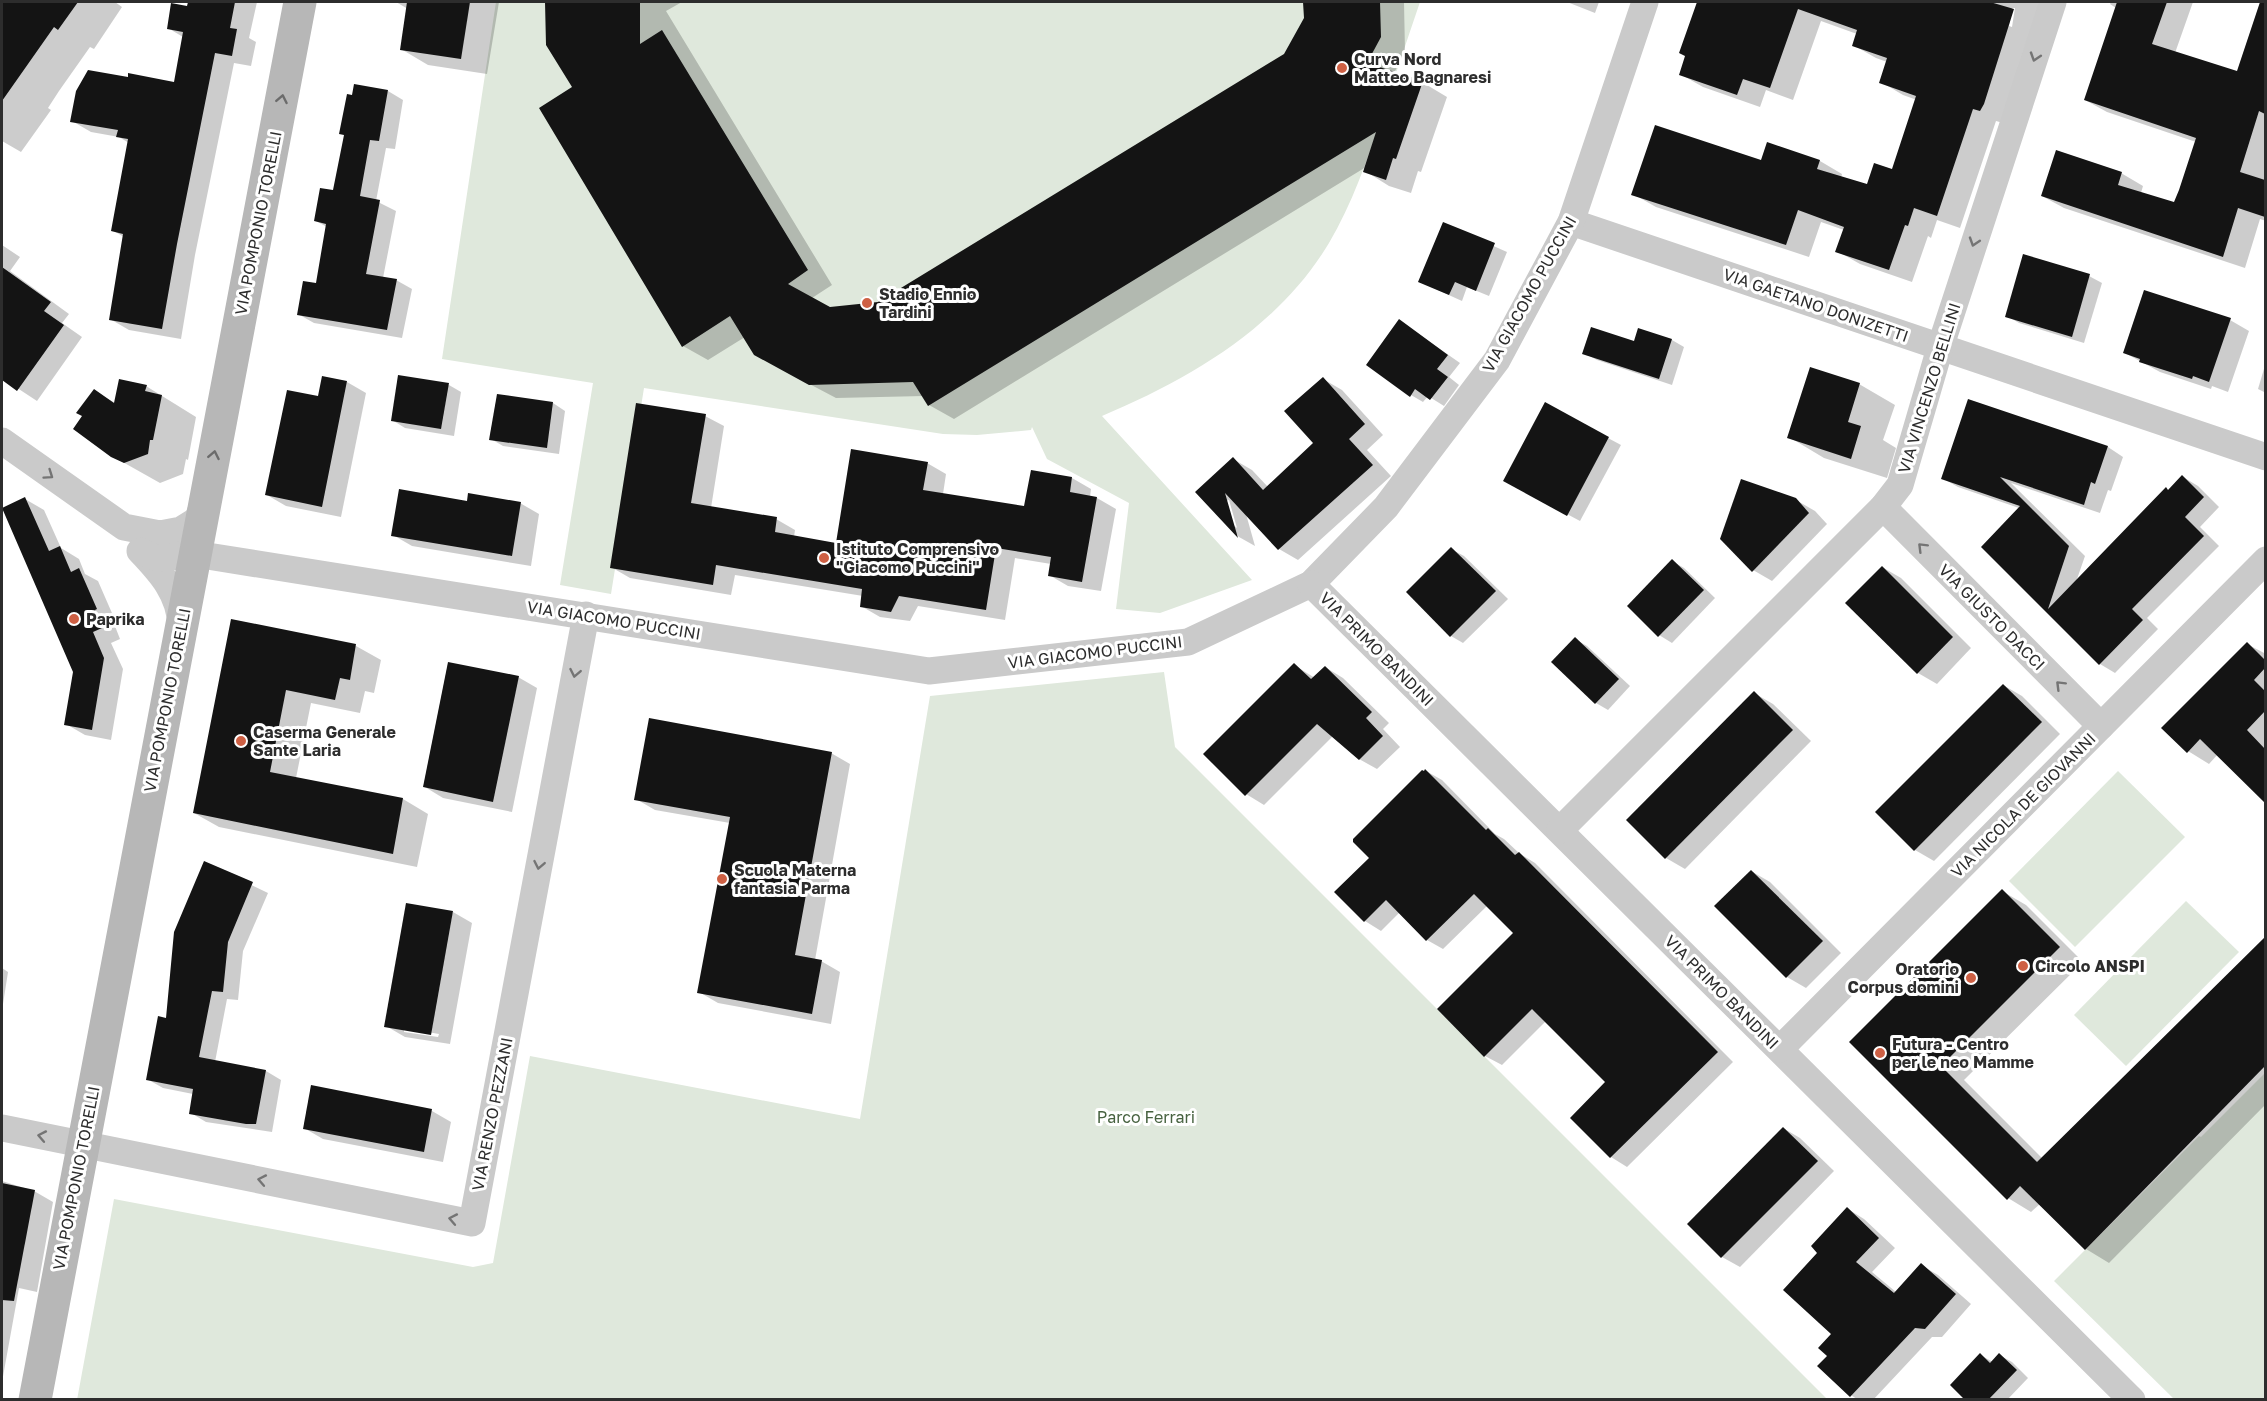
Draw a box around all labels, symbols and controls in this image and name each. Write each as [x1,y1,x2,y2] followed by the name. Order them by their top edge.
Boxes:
[1354,49,1491,87] place label: Curva Nord Matteo Bagnaresi
[2030,51,2042,62] one-way arrow
[1335,61,1349,75] marker: Curva Nord Matteo Bagnaresi
[275,94,288,104] one-way arrow
[230,129,286,317] street label: VIA POMPONIO TORELLI
[1478,212,1580,376] street label: VIA GIACOMO PUCCINI
[1969,237,1982,247] one-way arrow
[1721,264,1911,346] street label: VIA GAETANO DONIZETTI
[879,284,977,322] place label: Stadio Ennio Tardini
[860,296,874,310] marker: Stadio Ennio Tardini
[1894,300,1964,476] street label: VIA VINCENZO BELLINI
[207,451,220,461] one-way arrow
[43,468,54,479] one-way arrow
[836,539,1000,577] place label: Istituto Comprensivo "Giacomo Puccini"
[1918,543,1929,554] one-way arrow
[817,551,831,565] marker: Istituto Comprensivo "Giacomo Puccini"
[1935,560,2049,674] street label: VIA GIUSTO DACCI
[1316,588,1438,710] street label: VIA PRIMO BANDINI
[526,596,702,644] street label: VIA GIACOMO PUCCINI
[139,606,195,794] street label: VIA POMPONIO TORELLI
[86,609,145,629] place label: Paprika
[67,612,81,626] marker: Paprika
[1007,631,1183,673] street label: VIA GIACOMO PUCCINI
[569,668,582,678] one-way arrow
[2056,681,2067,692] one-way arrow
[253,722,396,760] place label: Caserma Generale Sante Laria
[1946,728,2100,882] street label: VIA NICOLA DE GIOVANNI
[234,734,248,748] marker: Caserma Generale Sante Laria
[533,859,546,869] one-way arrow
[734,860,856,898] place label: Scuola Materna fantasia Parma
[715,872,729,886] marker: Scuola Materna fantasia Parma
[1661,931,1783,1053] street label: VIA PRIMO BANDINI
[2035,956,2145,976] place label: Circolo ANSPI
[1848,959,1959,997] place label: Oratorio Corpus domini
[2016,959,2030,973] marker: Circolo ANSPI
[1964,971,1978,985] marker: Oratorio Corpus domini
[1892,1034,2034,1072] place label: Futura - Centro per le neo Mamme
[467,1035,517,1193] street label: VIA RENZO PEZZANI
[1873,1046,1887,1060] marker: Futura - Centro per le neo Mamme
[48,1084,104,1272] street label: VIA POMPONIO TORELLI
[1097,1107,1195,1127] park label: Parco Ferrari
[37,1130,47,1143] one-way arrow
[257,1174,267,1187] one-way arrow
[448,1213,458,1226] one-way arrow

